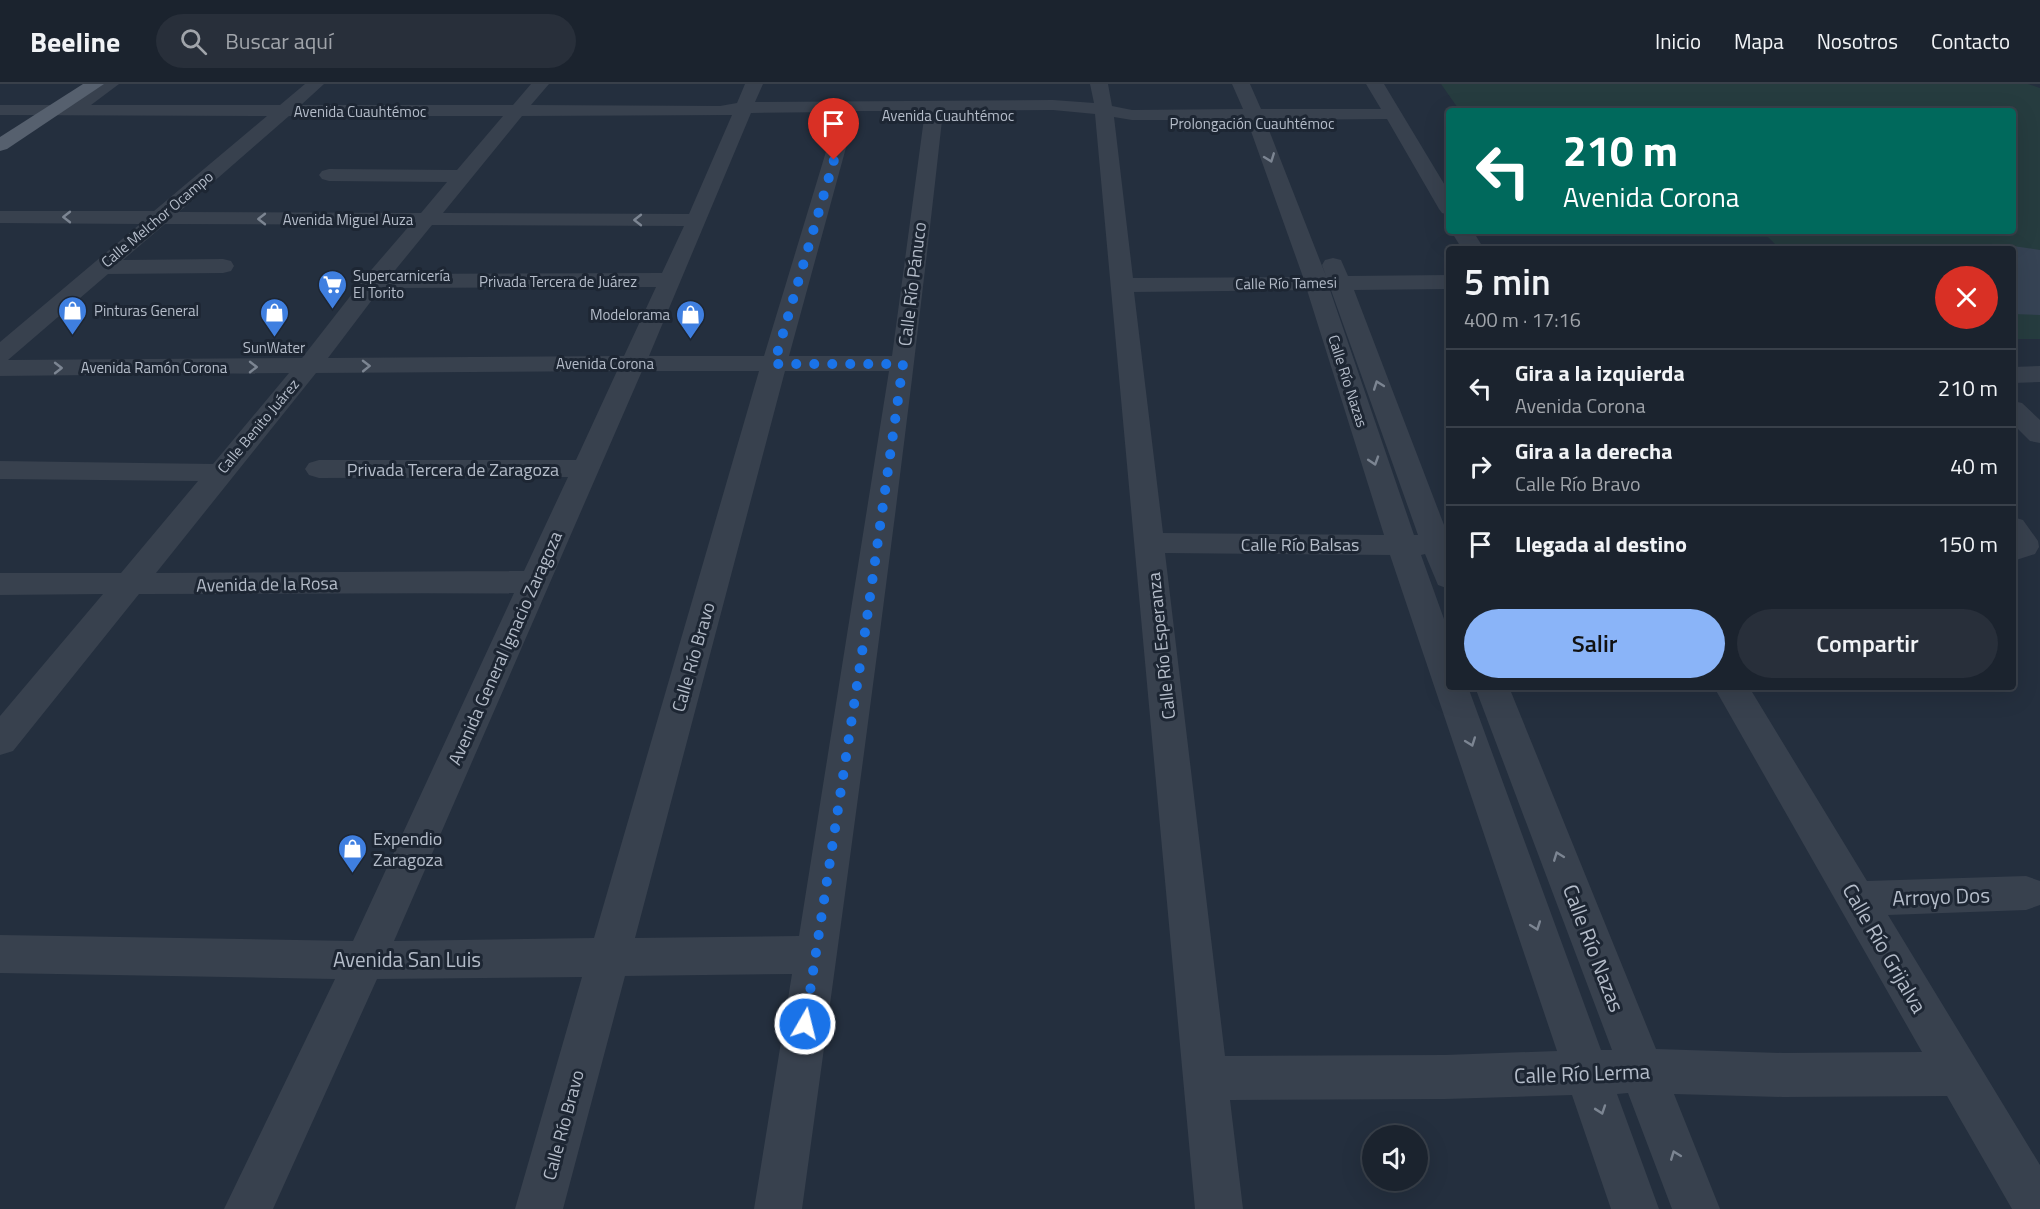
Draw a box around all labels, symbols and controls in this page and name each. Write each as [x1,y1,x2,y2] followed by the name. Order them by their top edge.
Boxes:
[156,14,576,68] search box
[30,20,120,63] text: Beeline
[225,24,333,58] text: Buscar aquí
[177,25,210,58] icon: search
[1655,25,1701,57] text: Inicio
[1734,25,1784,57] text: Mapa
[1817,25,1898,57] text: Nosotros
[1931,25,2010,57] text: Contacto
[808,98,859,160] pin
[294,100,426,123] street label: Avenida Cuauhtémoc
[882,104,1014,127] street label: Avenida Cuauhtémoc
[817,107,850,140] icon: arrive
[1170,112,1334,135] street label: Prolongación Cuauhtémoc
[1563,118,1678,182] text: 210 m
[1464,132,1542,210] icon: left
[1263,152,1275,163] one-way arrow
[96,165,218,273] street label: Calle Melchor Ocampo
[1563,176,1739,217] text: Avenida Corona
[283,208,414,231] street label: Avenida Miguel Auza
[62,211,71,224] one-way arrow
[257,213,266,225] one-way arrow
[634,214,643,226] one-way arrow
[891,220,933,348] street label: Calle Río Pánuco
[1464,254,1551,309] text: 5 min
[353,264,451,304] place label: Supercarnicería El Torito
[1935,266,1998,329] button: close
[316,268,348,310] supermarket icon: Supercarnicería El Torito
[479,270,637,293] street label: Privada Tercera de Juárez
[1235,271,1337,295] street label: Calle Río Tamesi
[57,294,89,336] shop icon: Pinturas General
[258,296,290,338] shop icon: SunWater
[675,298,707,340] shop icon: Modelorama
[94,299,199,322] place label: Pinturas General
[590,303,670,326] place label: Modelorama
[1464,304,1581,335] text: 400 m · 17:16
[1322,332,1374,430] street label: Calle Río Nazas
[243,336,305,359] place label: SunWater
[556,352,654,375] street label: Avenida Corona
[81,356,228,379] street label: Avenida Ramón Corona
[1515,356,1685,390] text: Gira a la izquierda
[362,360,371,372] one-way arrow
[249,361,258,373] one-way arrow
[54,362,63,374] one-way arrow
[1938,371,1998,405] text: 210 m
[1464,372,1497,405] icon: left
[211,374,305,478] street label: Calle Benito Juárez
[1372,381,1385,391] one-way arrow
[1515,390,1646,421] text: Avenida Corona
[1515,434,1672,468] text: Gira a la derecha
[1950,449,1998,483] text: 40 m
[1464,450,1497,483] icon: right
[1367,455,1379,466] one-way arrow
[347,456,559,483] street label: Privada Tercera de Zaragoza
[1515,468,1640,499] text: Calle Río Bravo
[441,527,569,769] street label: Avenida General Ignacio Zaragoza
[1515,527,1687,561] text: Llegada al destino
[1938,527,1998,561] text: 150 m
[1464,528,1497,561] icon: arrive
[1241,531,1359,558] street label: Calle Río Balsas
[196,569,338,599] street label: Avenida de la Rosa
[1140,571,1182,721] street label: Calle Río Esperanza
[664,599,722,715] street label: Calle Río Bravo
[1464,609,1725,678] button: Salir
[1737,609,1998,678] button: Compartir
[1464,736,1477,747] one-way arrow
[373,825,443,873] place label: Expendio Zaragoza
[336,832,368,874] shop icon: Expendio Zaragoza
[1552,851,1565,861] one-way arrow
[1835,877,1935,1019] street label: Calle Río Grijalva
[1892,878,1990,914] street label: Arroyo Dos
[1555,879,1633,1017] street label: Calle Río Nazas
[1529,920,1542,931] one-way arrow
[333,943,481,975] street label: Avenida San Luis
[773,992,837,1056] position arrow
[1513,1055,1651,1091] street label: Calle Río Lerma
[535,1067,591,1183] street label: Calle Río Bravo
[1594,1104,1607,1115] one-way arrow
[1362,1125,1428,1191] map controls
[1362,1125,1428,1191] button: sound
[1669,1150,1682,1160] one-way arrow

